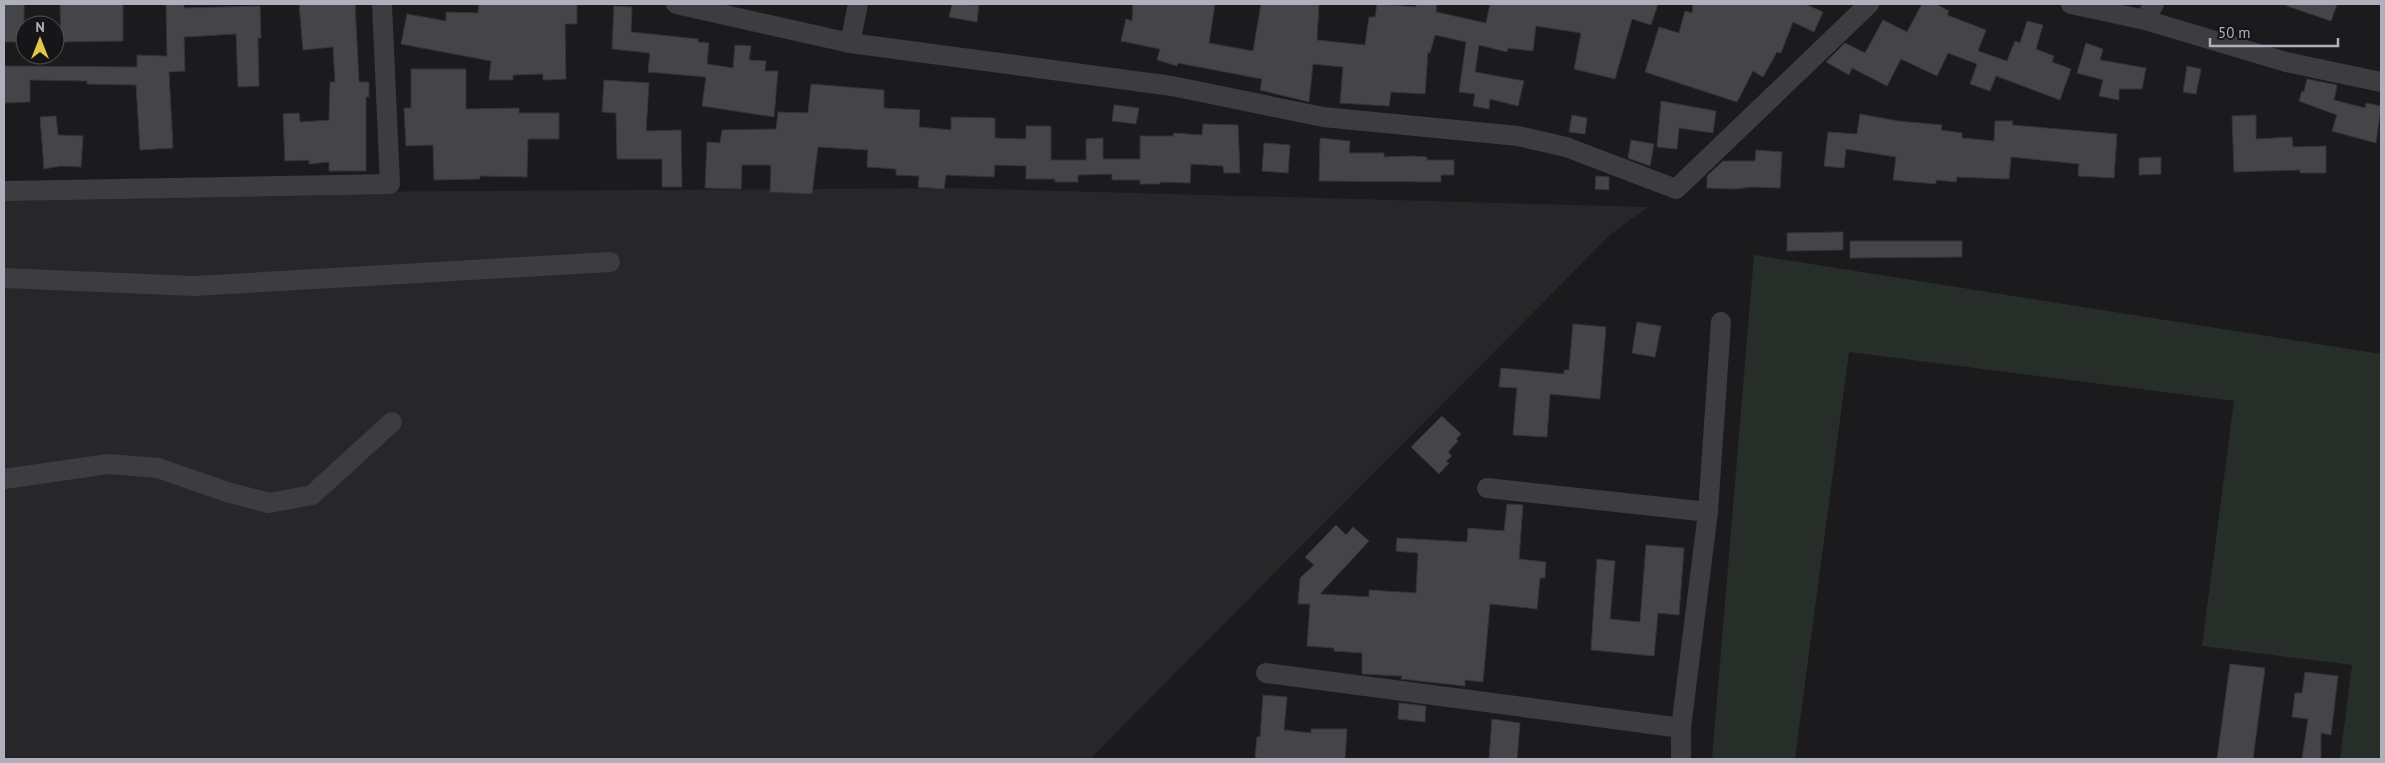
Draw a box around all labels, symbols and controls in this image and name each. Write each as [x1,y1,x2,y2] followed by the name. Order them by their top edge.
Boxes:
[15,15,65,65] north arrow
[2210,15,2338,47] scale bar
[35,18,45,36] text: N
[2218,23,2251,42] text: 50 m

